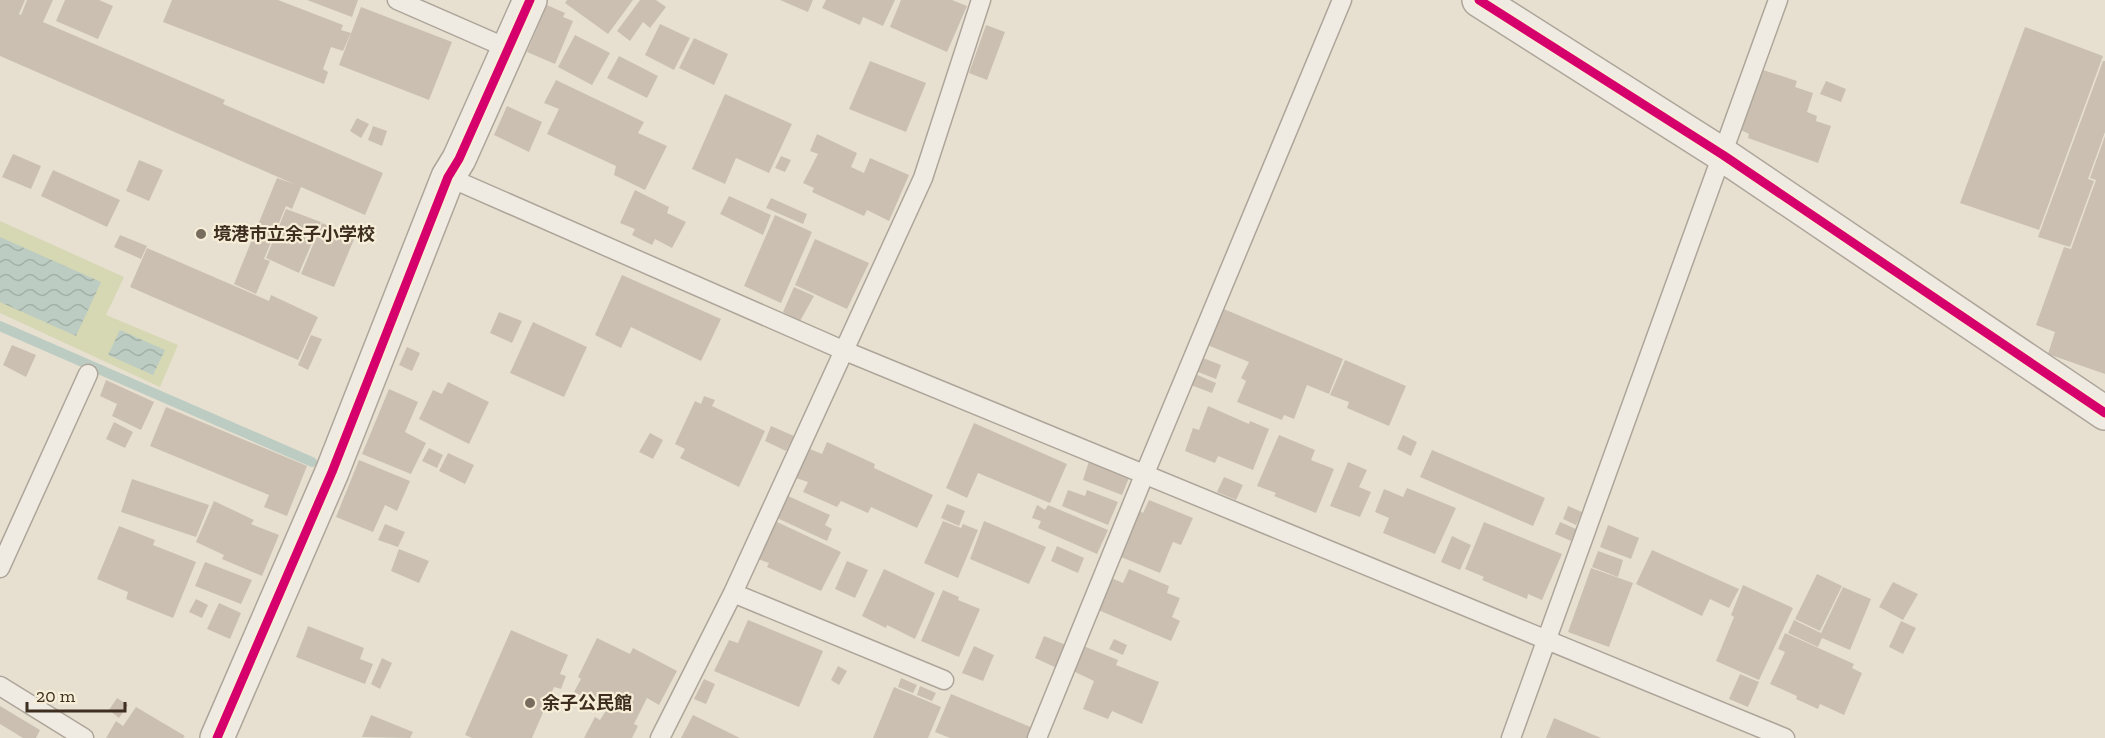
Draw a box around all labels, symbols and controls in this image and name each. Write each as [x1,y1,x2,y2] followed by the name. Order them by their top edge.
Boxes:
[213,223,375,245] place label: 境港市立余子小学校
[194,227,208,241] marker: 境港市立余子小学校
[27,675,124,713] scale bar
[36,685,76,707] text: 20 m
[542,692,632,714] place label: 余子公民館
[523,696,537,710] marker: 余子公民館

